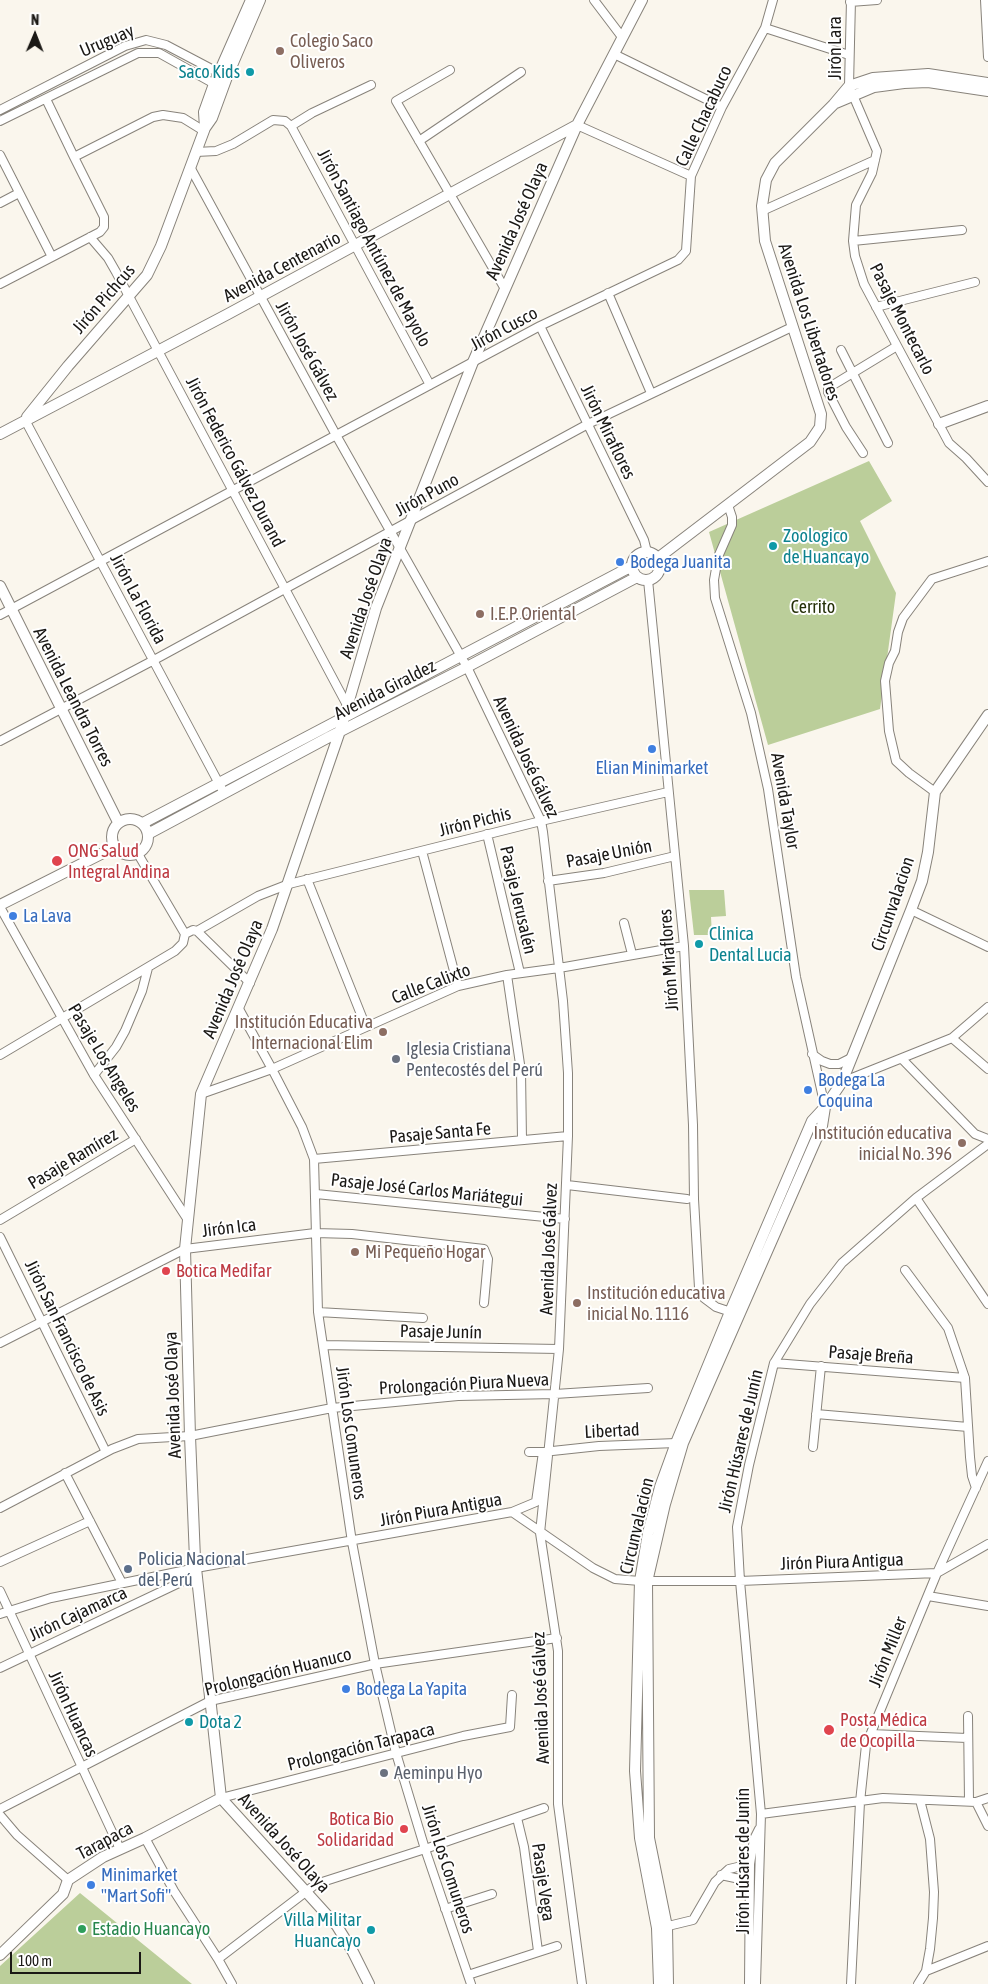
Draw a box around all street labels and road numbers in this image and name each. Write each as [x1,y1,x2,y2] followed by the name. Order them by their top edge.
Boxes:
[824,16,846,80] street label: Jirón Lara
[77,20,137,62] street label: Uruguay
[671,62,737,170] street label: Calle Chacabuco
[313,145,435,351] street label: Jirón Santiago Antúnez de Mayolo
[481,159,553,283] street label: Avenida José Olaya
[220,227,344,307] street label: Avenida Centenario
[773,241,845,403] street label: Avenida Los Libertadores
[68,260,140,338] street label: Jirón Pichcus
[865,260,939,378] street label: Pasaje Montecarlo
[271,297,343,405] street label: Jirón José Gálvez
[467,302,541,356] street label: Jirón Cusco
[181,373,289,551] street label: Jirón Federico Gálvez Durand
[576,381,640,483] street label: Jirón Miraflores
[391,469,463,521] street label: Jirón Puno
[335,534,397,662] street label: Avenida José Olaya
[105,550,171,648] street label: Jirón La Florida
[29,624,117,770] street label: Avenida Leandra Torres
[331,655,439,725] street label: Avenida Giraldez
[488,693,564,821] street label: Avenida José Gálvez
[766,751,804,851] street label: Avenida Taylor
[437,803,513,841] street label: Jirón Pichis
[564,835,654,873] street label: Pasaje Unión
[495,844,541,956] street label: Pasaje Jerusalén
[867,854,919,954] street label: Circunvalacion
[655,908,683,1012] street label: Jirón Miraflores
[198,916,268,1042] street label: Avenida José Olaya
[389,959,473,1009] street label: Calle Calixto
[63,1000,145,1116] street label: Pasaje Los Angeles
[388,1118,492,1148] street label: Pasaje Santa Fe
[24,1124,122,1194] street label: Pasaje Ramírez
[330,1169,524,1211] street label: Pasaje José Carlos Mariátegui
[536,1183,562,1315] street label: Avenida José Gálvez
[201,1214,257,1242] street label: Jirón Ica
[20,1257,114,1419] street label: Jirón San Francisco de Asis
[400,1320,482,1344] street label: Pasaje Junín
[160,1331,186,1459] street label: Avenida José Olaya
[828,1341,914,1369] street label: Pasaje Breña
[331,1365,371,1501] street label: Jirón Los Comuneros
[714,1367,768,1515] street label: Jirón Húsares de Junín
[378,1369,550,1399] street label: Prolongación Piura Nueva
[584,1419,640,1443] street label: Libertad
[615,1476,659,1576] street label: Circunvalacion
[378,1489,504,1531] street label: Jirón Piura Antigua
[780,1549,904,1575] street label: Jirón Piura Antigua
[26,1582,130,1646] street label: Jirón Cajamarca
[864,1614,912,1690] street label: Jirón Miller
[528,1632,554,1764] street label: Avenida José Gálvez
[202,1643,354,1701] street label: Prolongación Huanuco
[44,1668,102,1760] street label: Jirón Huancas
[285,1718,437,1776] street label: Prolongación Tarapaca
[732,1788,754,1934] street label: Jirón Húsares de Junín
[234,1789,334,1897] street label: Avenida José Olaya
[417,1802,479,1936] street label: Jirón Los Comuneros
[73,1817,137,1865] street label: Tarapaca
[527,1842,559,1922] street label: Pasaje Vega

